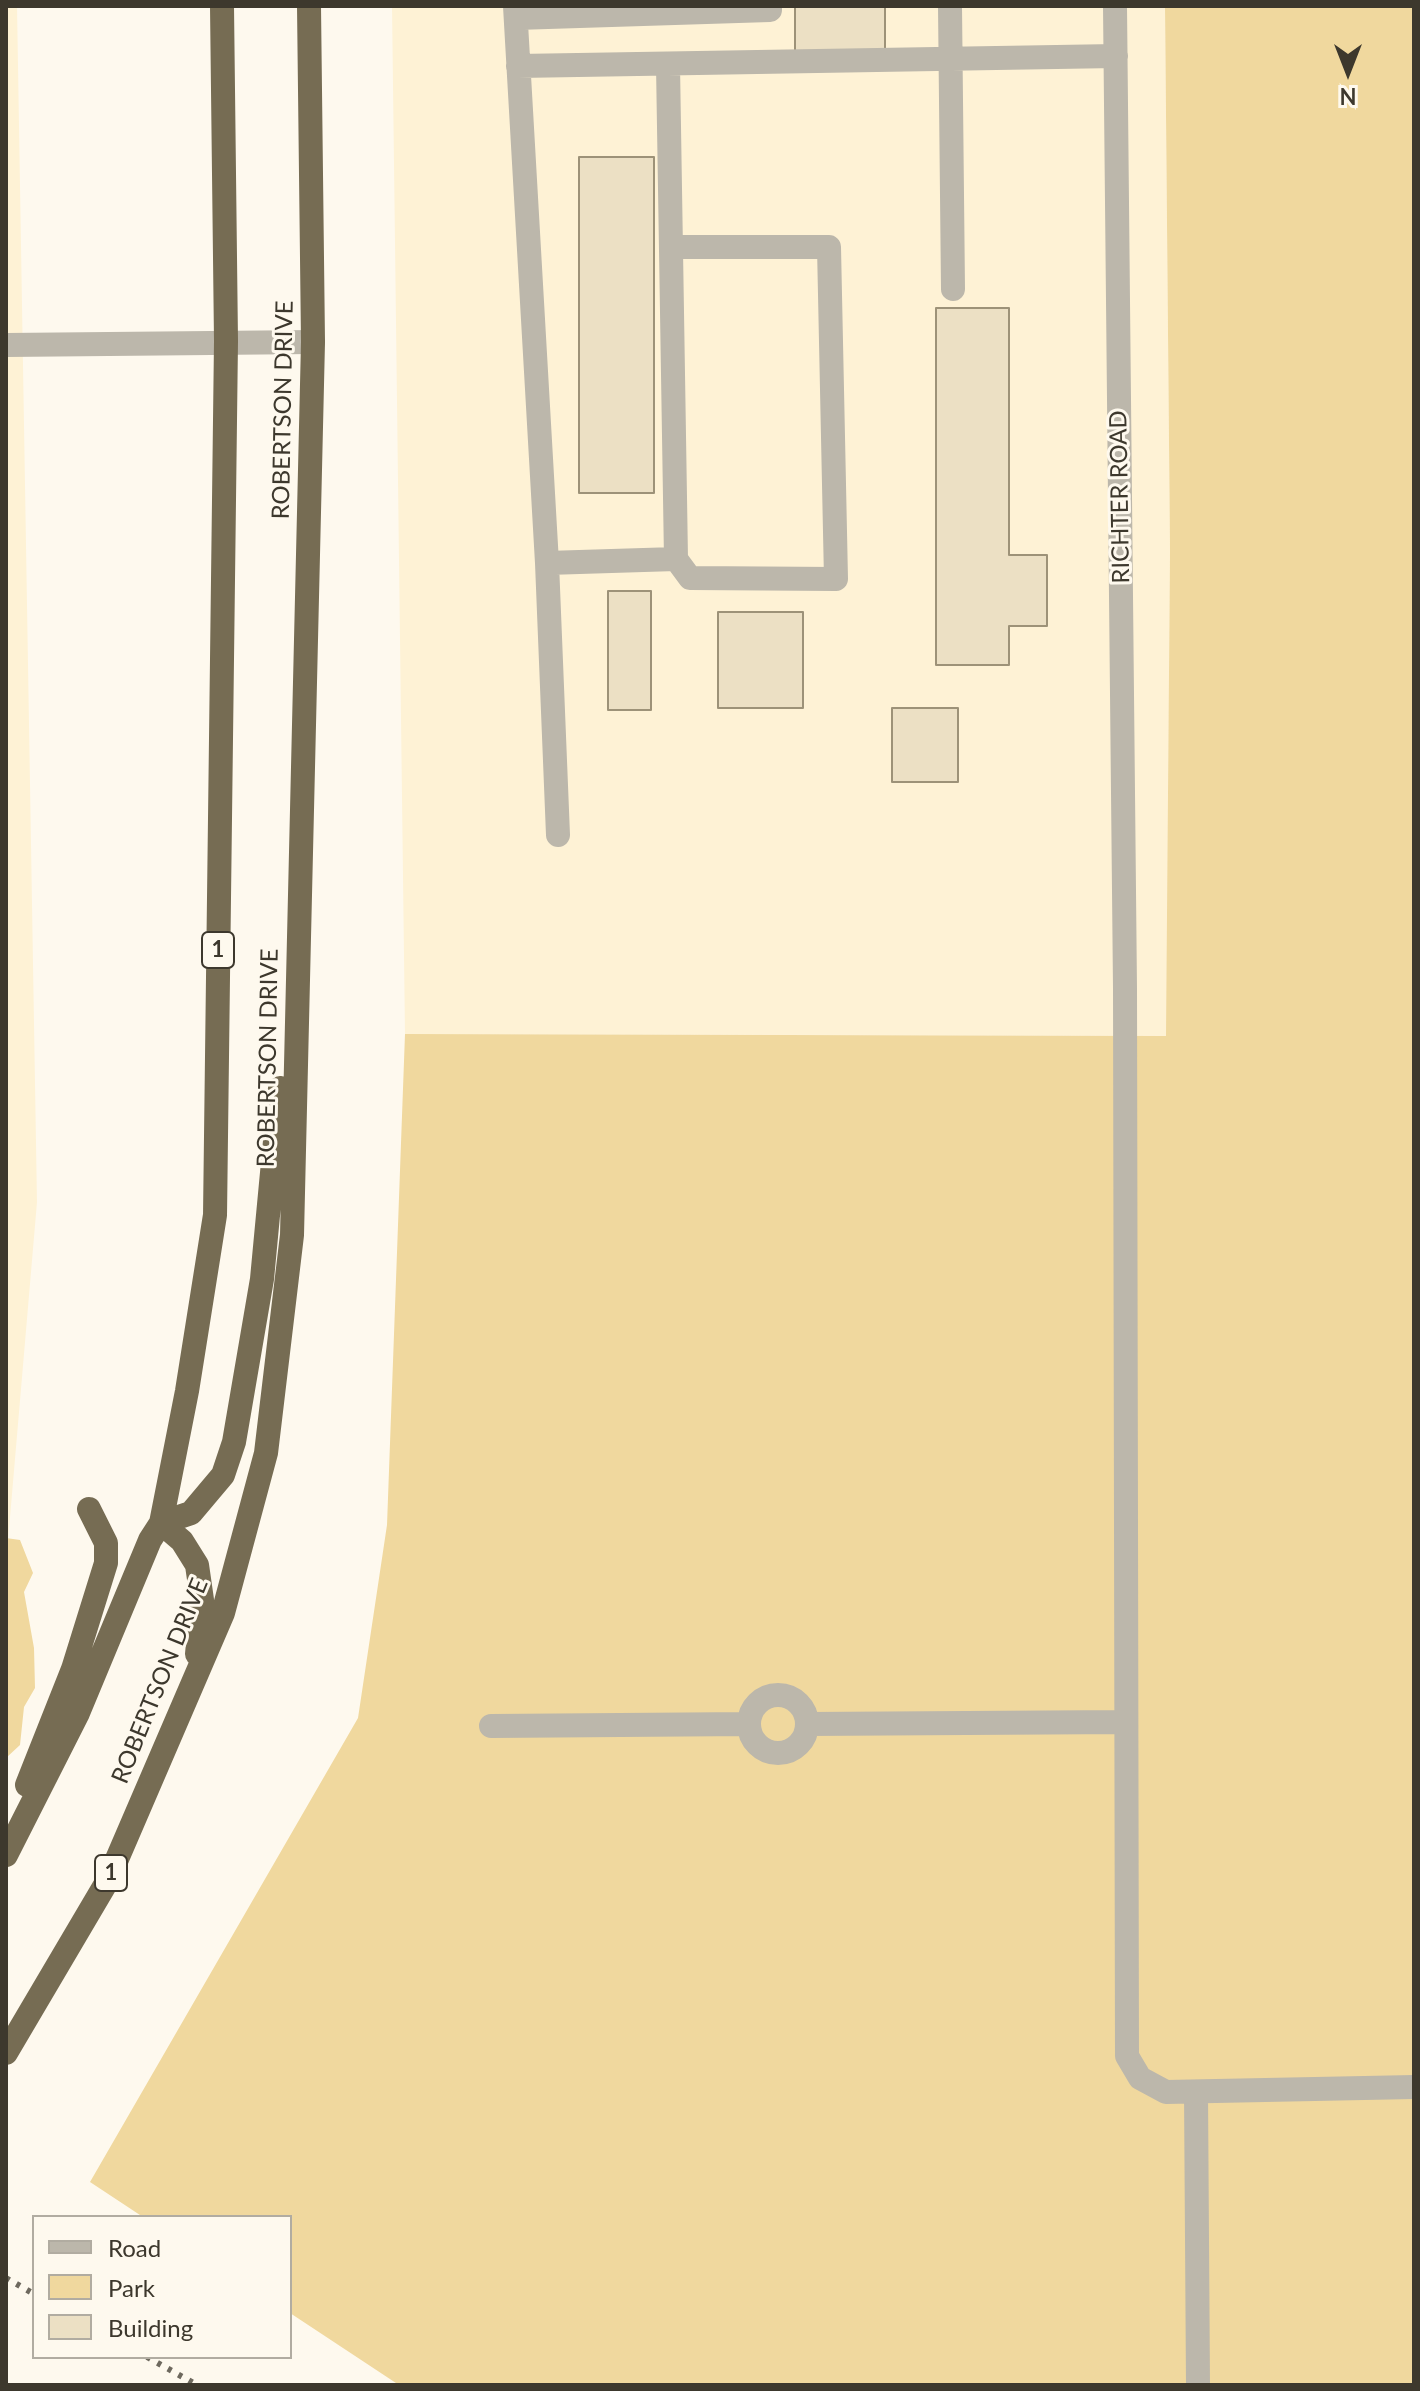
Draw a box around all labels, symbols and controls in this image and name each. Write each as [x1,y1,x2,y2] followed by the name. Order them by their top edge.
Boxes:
[1308,32,1388,112] north arrow
[1340,83,1356,110] text: N
[267,300,299,520] street label: ROBERTSON DRIVE
[1104,410,1136,584] street label: RICHTER ROAD
[202,932,234,968] road number: 1
[252,948,284,1168] street label: ROBERTSON DRIVE
[106,1574,214,1788] street label: ROBERTSON DRIVE
[95,1855,127,1891] road number: 1
[32,2215,292,2359] legend
[108,2233,161,2262] text: Road
[108,2273,155,2302] text: Park
[108,2313,193,2342] text: Building

